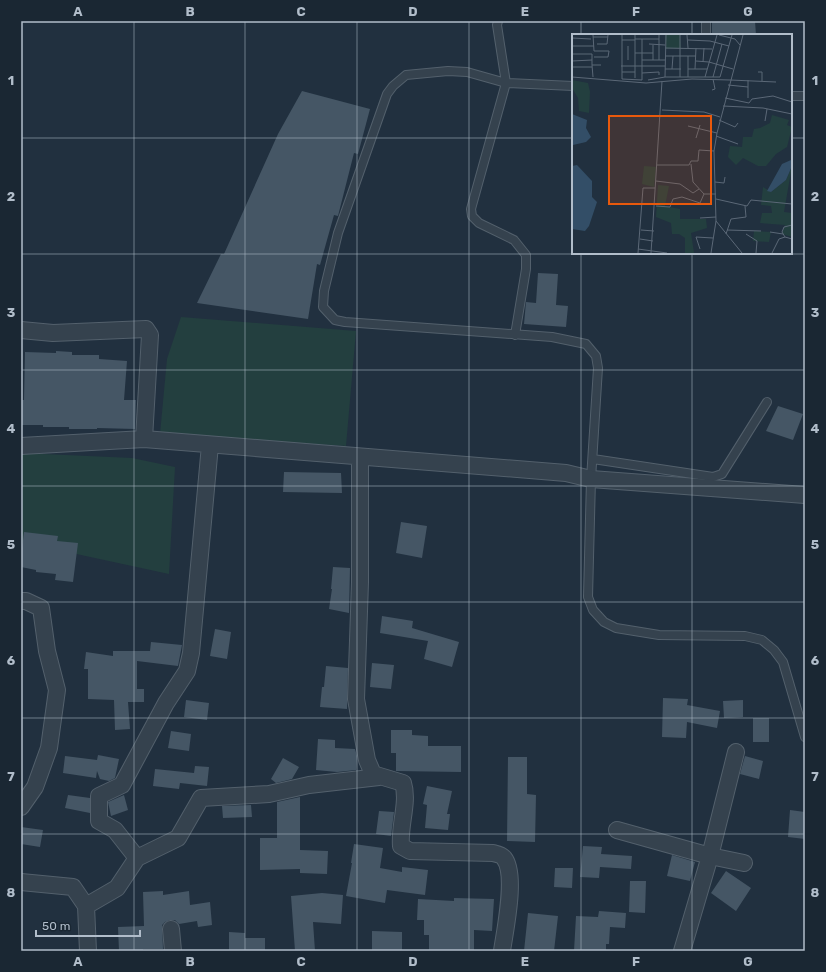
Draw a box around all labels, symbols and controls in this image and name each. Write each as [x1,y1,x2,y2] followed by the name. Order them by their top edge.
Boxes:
[73,4,83,19] text: A
[185,4,195,19] text: B
[296,4,306,19] text: C
[408,4,418,19] text: D
[521,4,529,19] text: E
[632,4,640,19] text: F
[743,4,753,19] text: G
[572,34,792,254] inset map
[8,73,14,88] text: 1
[812,73,818,88] text: 1
[7,189,15,204] text: 2
[811,189,819,204] text: 2
[7,305,16,320] text: 3
[811,305,820,320] text: 3
[7,421,16,436] text: 4
[811,421,820,436] text: 4
[7,537,15,552] text: 5
[811,537,819,552] text: 5
[7,653,16,668] text: 6
[811,653,820,668] text: 6
[7,769,15,784] text: 7
[811,769,819,784] text: 7
[7,885,16,900] text: 8
[811,885,820,900] text: 8
[36,912,140,938] scale bar
[42,919,70,933] text: 50 m
[73,954,83,969] text: A
[185,954,195,969] text: B
[296,954,306,969] text: C
[408,954,418,969] text: D
[521,954,529,969] text: E
[632,954,640,969] text: F
[743,954,753,969] text: G

